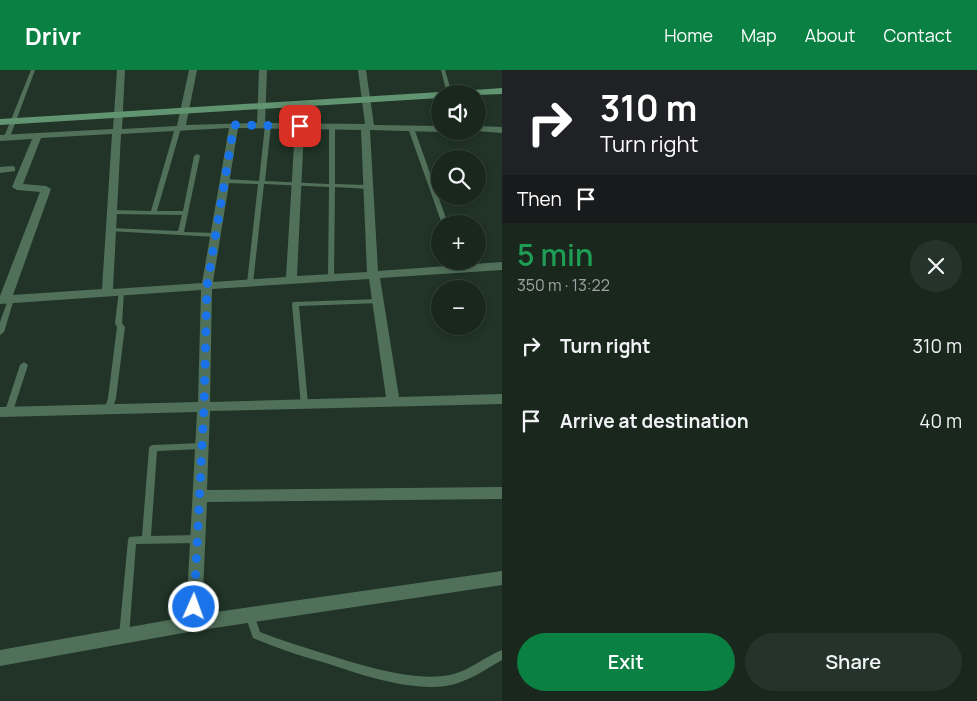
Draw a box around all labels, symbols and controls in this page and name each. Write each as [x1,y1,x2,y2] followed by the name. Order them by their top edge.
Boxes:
[25,19,81,52] text: Drivr
[664,23,713,47] text: Home
[741,23,777,47] text: Map
[805,23,855,47] text: About
[883,23,952,47] text: Contact
[600,84,697,132] text: 310 m
[431,85,486,335] map controls
[431,85,486,140] button: sound
[517,90,582,155] icon: right
[279,105,321,147] pin
[286,112,314,140] icon: arrive
[600,129,698,159] text: Turn right
[431,150,486,205] button: search
[572,185,600,213] icon: arrive
[517,186,562,212] text: Then
[431,215,486,270] button: +
[517,234,593,275] text: 5 min
[910,240,962,292] button: close
[517,274,610,296] text: 350 m · 13:22
[431,280,486,335] button: −
[517,332,545,360] icon: right
[560,333,650,359] text: Turn right
[913,333,962,359] text: 310 m
[517,407,545,435] icon: arrive
[560,408,749,434] text: Arrive at destination
[919,408,962,434] text: 40 m
[167,580,219,632] position arrow
[517,633,735,691] button: Exit
[745,633,962,691] button: Share

